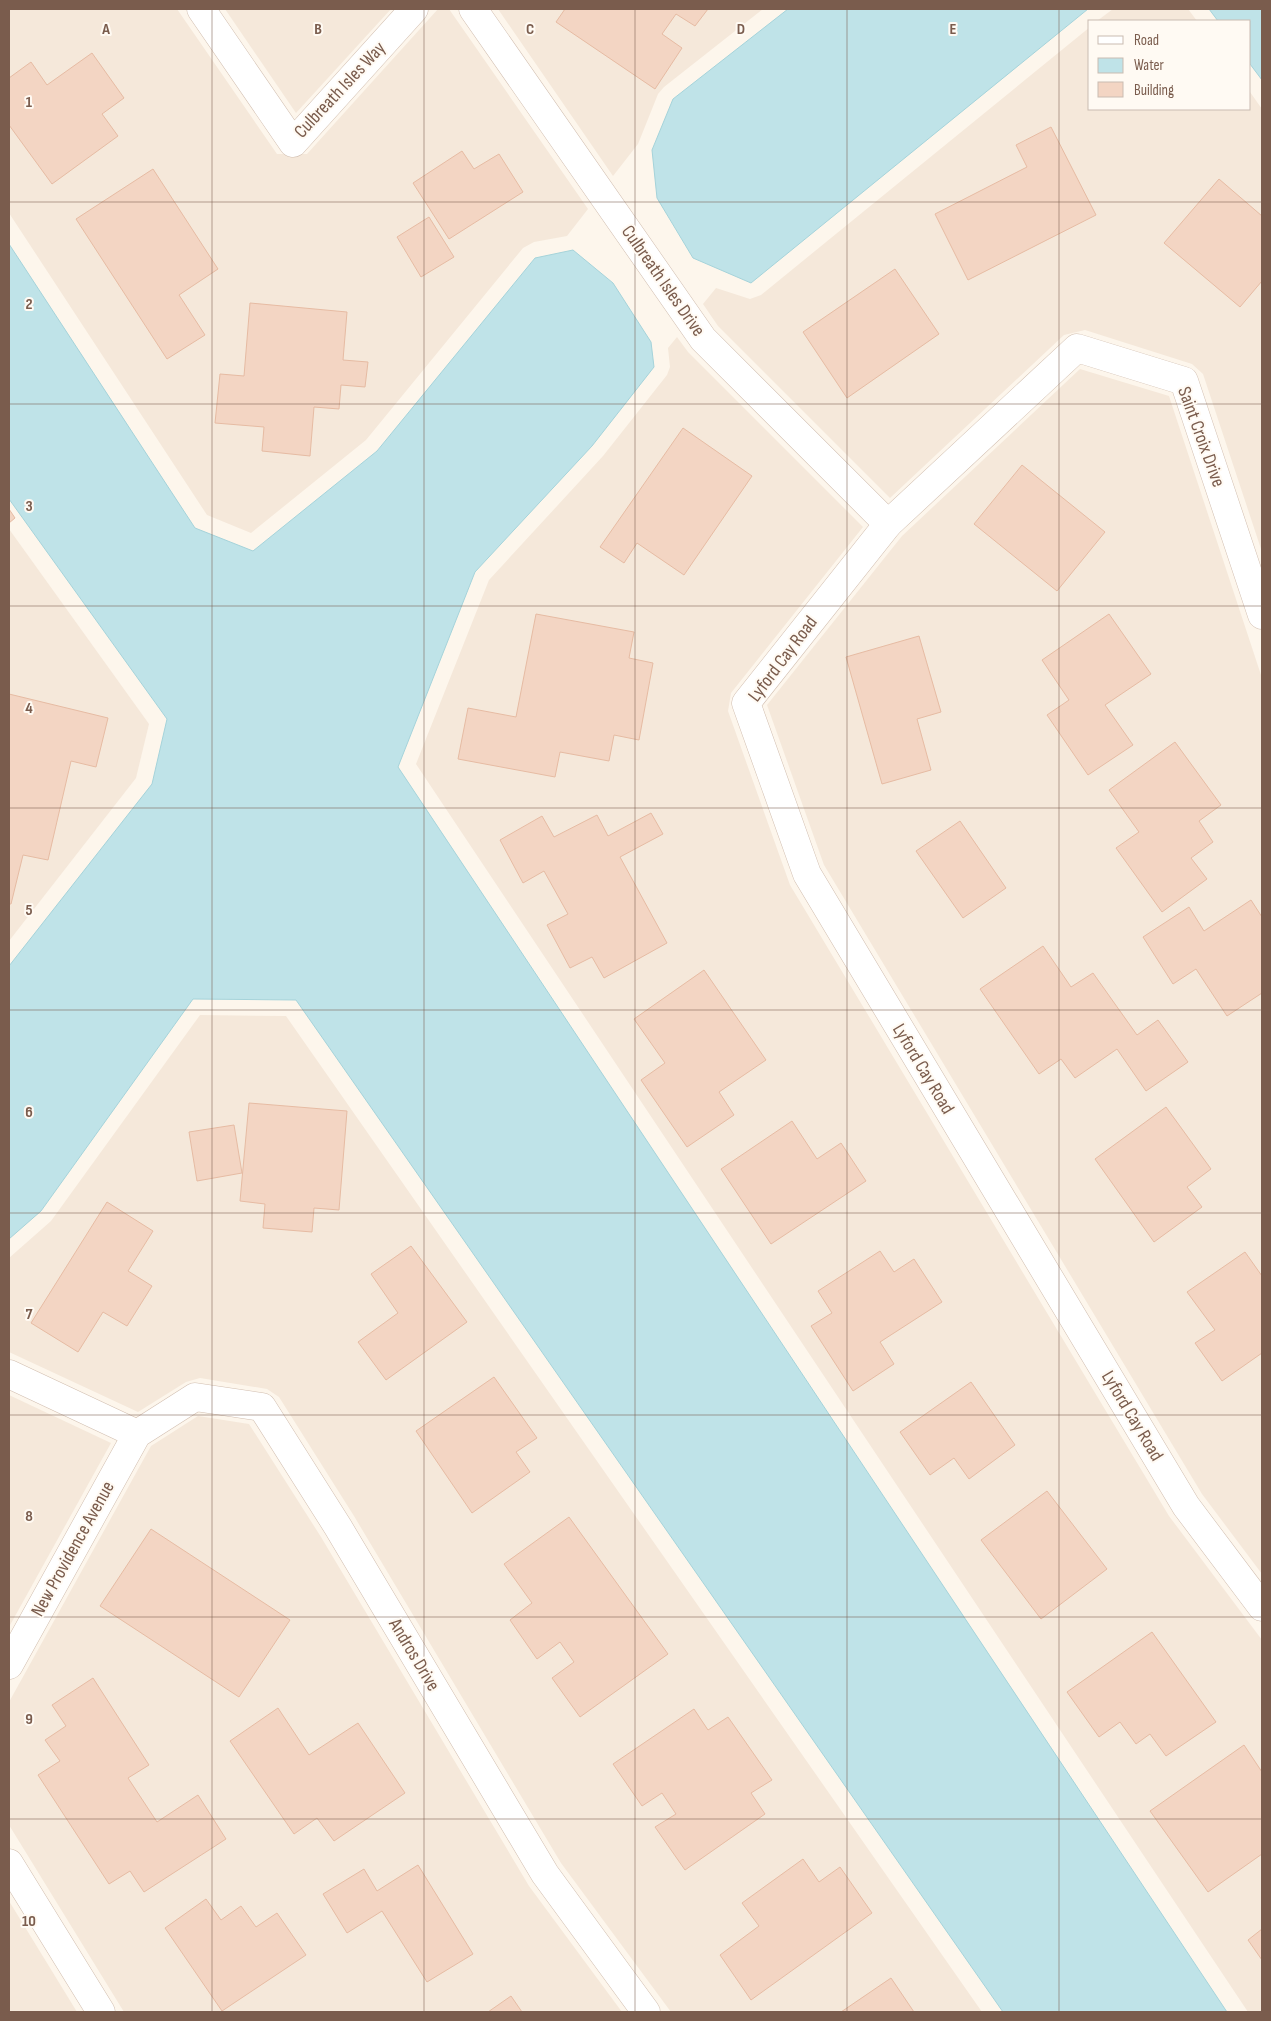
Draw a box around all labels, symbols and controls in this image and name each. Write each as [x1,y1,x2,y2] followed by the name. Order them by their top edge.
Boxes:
[101,20,110,39] text: A
[314,20,322,39] text: B
[526,20,534,39] text: C
[737,20,745,39] text: D
[950,20,957,39] text: E
[1088,20,1251,110] legend
[1134,31,1159,50] text: Road
[289,36,391,143] street label: Culbreath Isles Way
[1134,56,1165,75] text: Water
[1134,81,1174,100] text: Building
[26,93,33,112] text: 1
[616,221,710,341] street label: Culbreath Isles Drive
[25,295,33,314] text: 2
[1172,384,1230,490] street label: Saint Croix Drive
[25,497,33,516] text: 3
[743,612,823,706] street label: Lyford Cay Road
[25,699,33,718] text: 4
[25,901,33,920] text: 5
[887,1020,959,1118] street label: Lyford Cay Road
[25,1103,33,1122] text: 6
[26,1305,33,1324] text: 7
[1096,1367,1168,1465] street label: Lyford Cay Road
[26,1477,120,1621] street label: New Providence Avenue
[25,1507,33,1526] text: 8
[383,1614,445,1695] street label: Andros Drive
[25,1710,33,1729] text: 9
[22,1912,36,1931] text: 10

